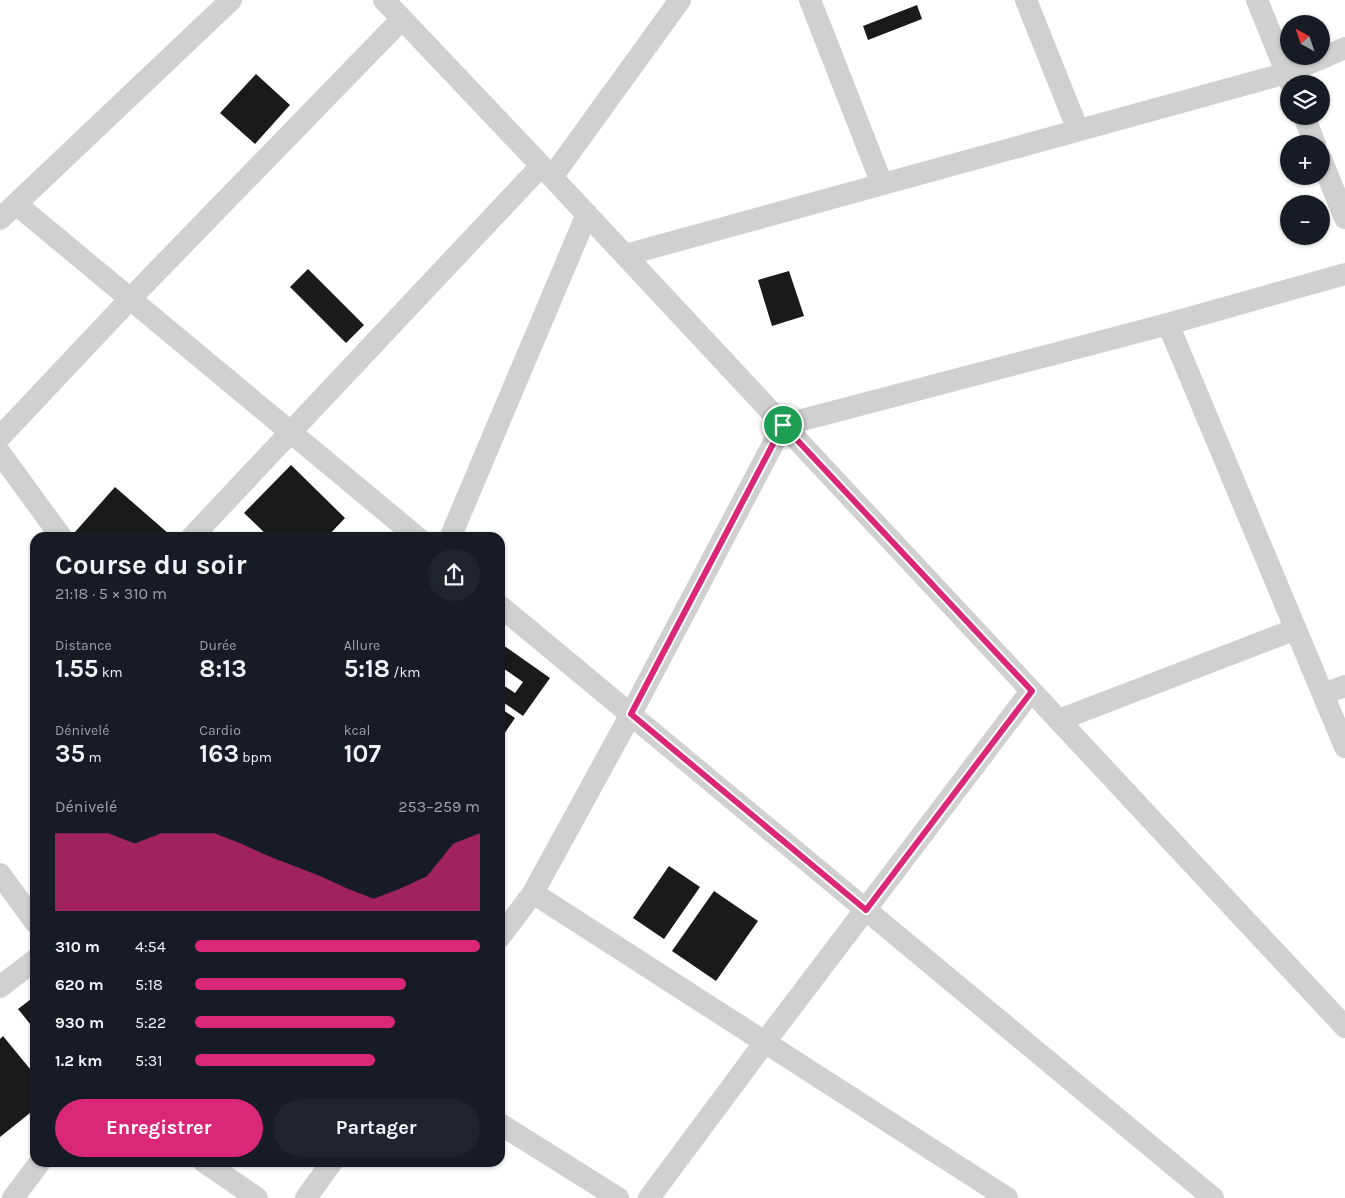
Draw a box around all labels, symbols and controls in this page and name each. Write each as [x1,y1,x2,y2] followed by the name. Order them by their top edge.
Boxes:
[1280,15,1330,65] north arrow
[1280,15,1330,245] map controls
[1280,75,1330,125] button: layers
[1280,135,1330,185] button: +
[1280,195,1330,245] button: −
[762,404,804,446] pin
[769,411,797,439] icon: arrive
[55,548,246,581] text: Course du soir
[428,549,480,601] button: share
[55,584,167,603] text: 21:18 · 5 × 310 m
[55,637,112,654] text: Distance
[199,637,236,654] text: Durée
[344,637,380,654] text: Allure
[55,654,98,683] text: 1.55
[199,654,247,683] text: 8:13
[344,654,390,683] text: 5:18
[98,664,123,681] text: km
[390,664,420,681] text: /km
[55,722,109,739] text: Dénivelé
[199,722,241,739] text: Cardio
[344,722,370,739] text: kcal
[55,739,85,768] text: 35
[199,739,239,768] text: 163
[344,739,381,768] text: 107
[85,749,102,766] text: m
[239,749,272,766] text: bpm
[55,797,117,816] text: Dénivelé
[398,797,480,816] text: 253–259 m
[55,937,100,956] text: 310 m
[135,937,166,956] text: 4:54
[55,975,104,994] text: 620 m
[135,975,163,994] text: 5:18
[55,1013,104,1032] text: 930 m
[135,1013,166,1032] text: 5:22
[55,1051,103,1070] text: 1.2 km
[135,1051,162,1070] text: 5:31
[55,1099,263,1157] button: Enregistrer
[273,1099,480,1157] button: Partager

